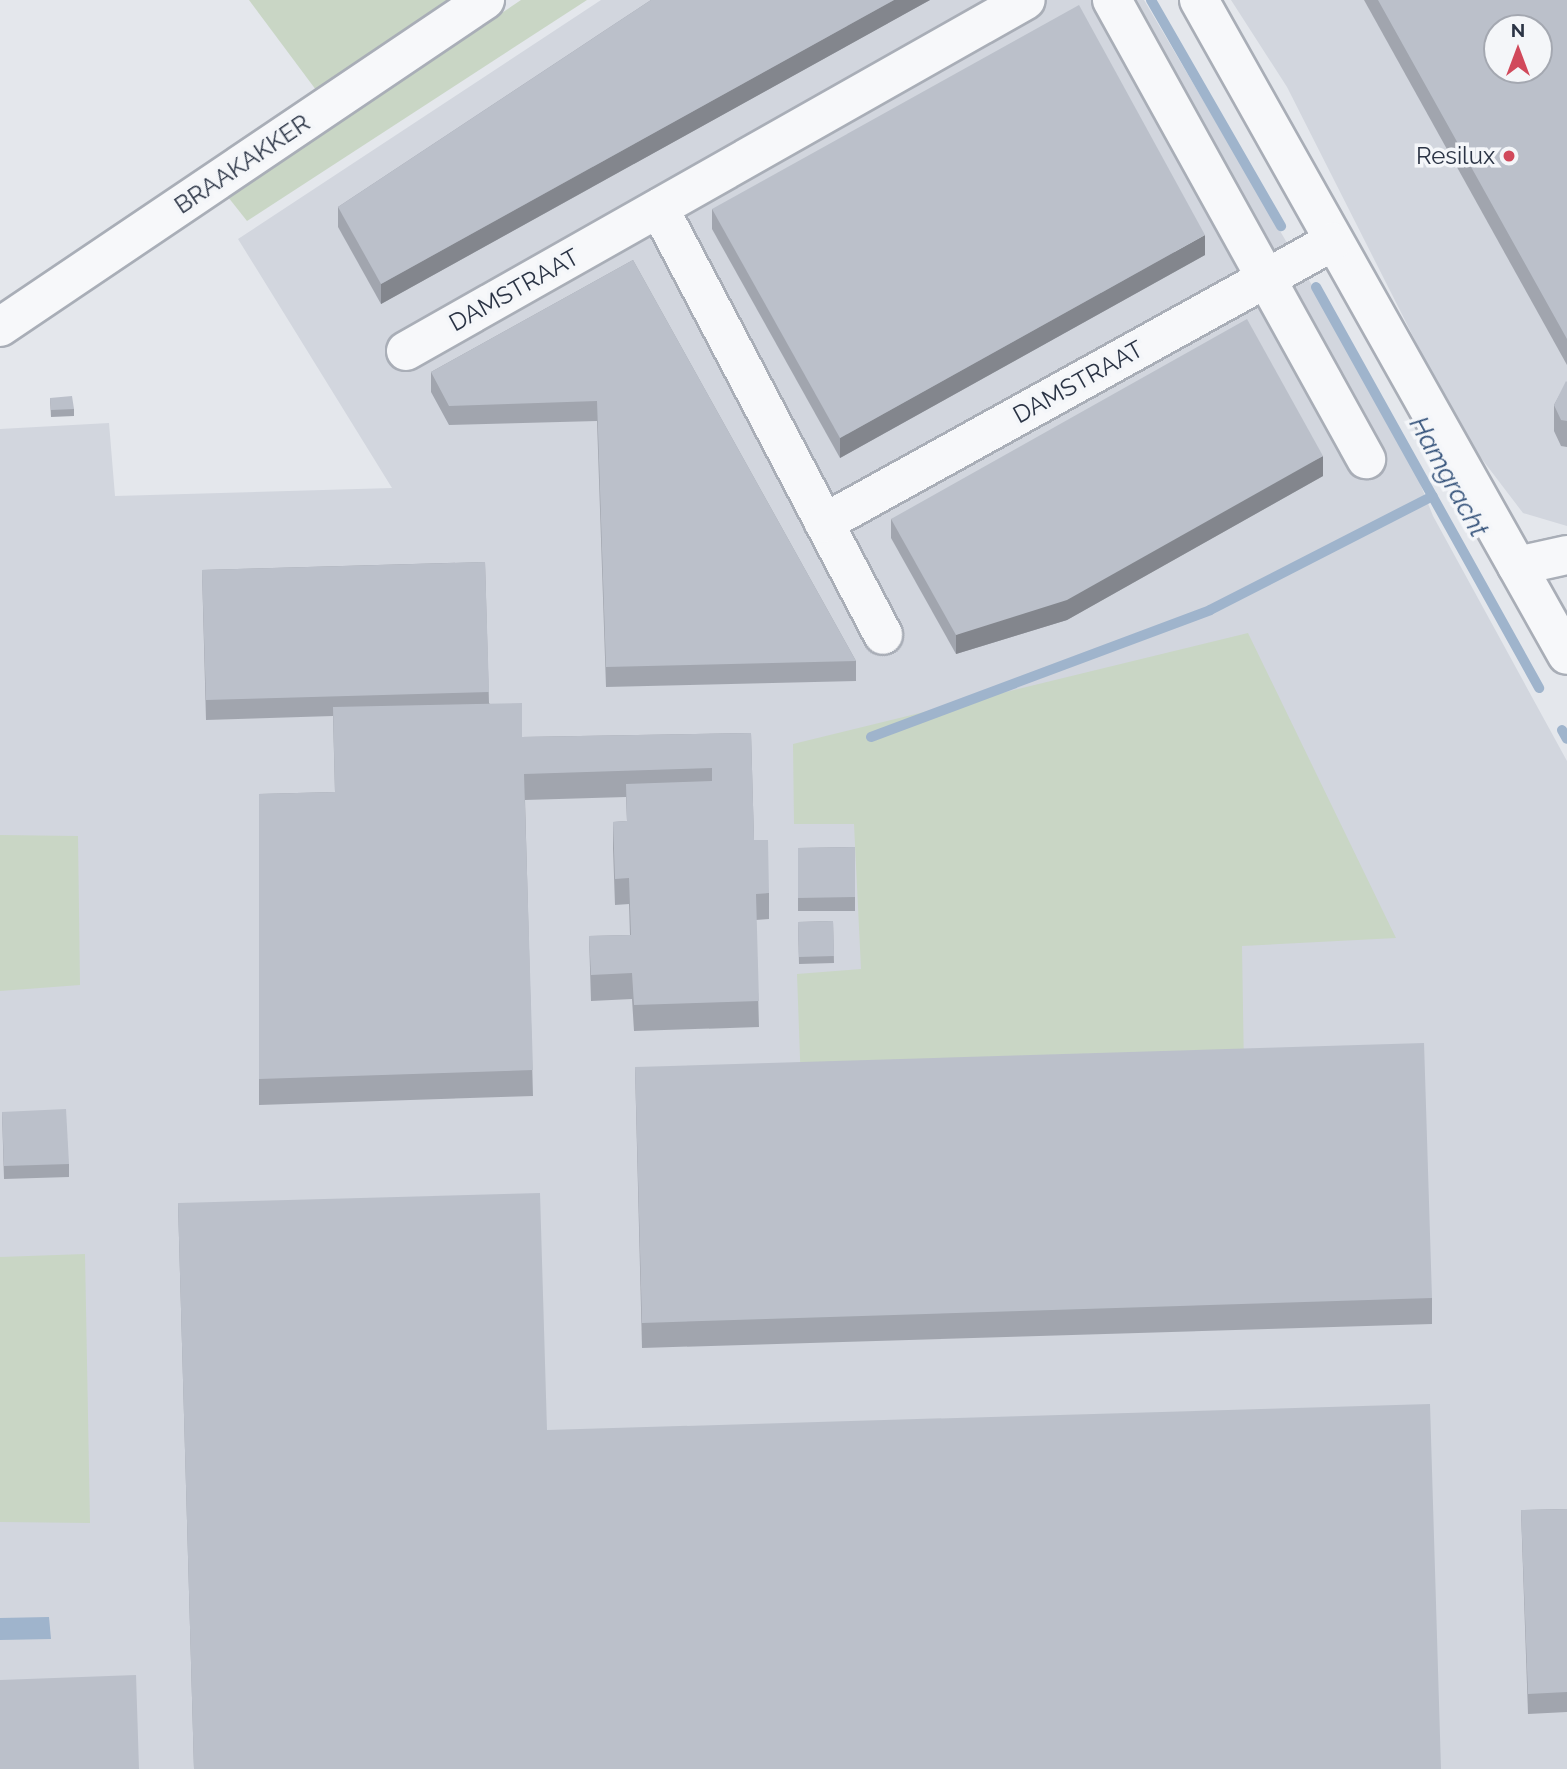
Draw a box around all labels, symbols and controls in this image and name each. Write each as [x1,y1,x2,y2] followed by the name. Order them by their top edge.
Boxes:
[1483,14,1553,84] north arrow
[1511,19,1525,41] text: N
[169,108,315,220] street label: BRAAKAKKER
[1416,142,1495,170] place label: Resilux
[1501,148,1517,164] marker: Resilux
[444,242,584,338] street label: DAMSTRAAT
[1008,334,1148,430] street label: DAMSTRAAT
[1402,411,1494,543] water label: Hamgracht

